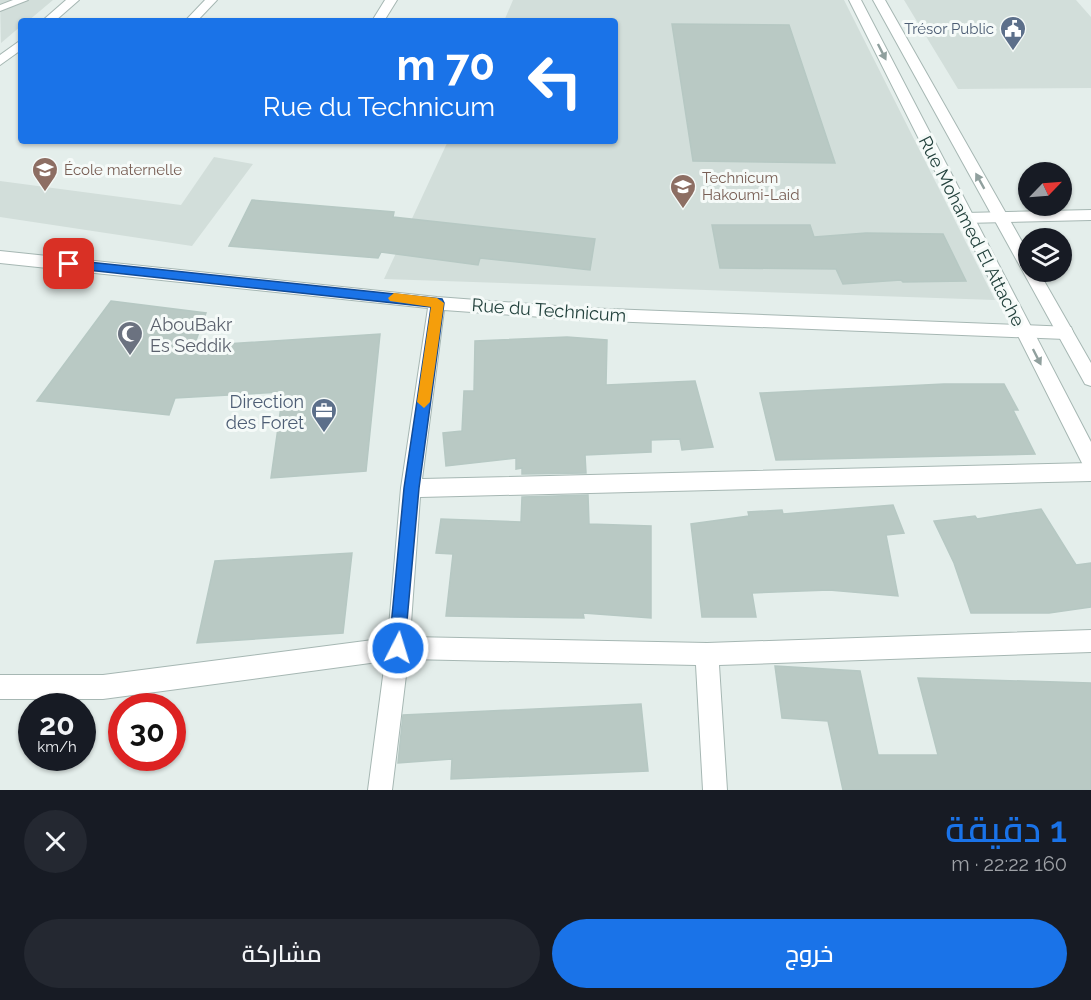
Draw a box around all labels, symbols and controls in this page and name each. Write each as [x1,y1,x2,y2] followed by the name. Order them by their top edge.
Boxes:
[998,14,1028,52] public building icon: Trésor Public
[904,20,994,38] place label: Trésor Public
[396,41,495,90] text: 70 m
[516,42,594,120] icon: left
[877,44,886,61] one-way arrow
[263,91,495,122] text: Rue du Technicum
[915,132,1029,330] street label: Rue Mohamed El Attache
[30,155,60,193] school or university icon: École maternelle
[64,161,182,179] place label: École maternelle
[1018,162,1072,216] north arrow
[1018,162,1072,282] map controls
[702,169,799,204] place label: Technicum Hakoumi-Laid
[668,172,698,210] school or university icon: Technicum Hakoumi-Laid
[975,172,985,189] one-way arrow
[1018,228,1072,282] button: layers
[43,238,94,289] pin
[52,247,85,280] icon: arrive
[471,294,627,326] street label: Rue du Technicum
[150,314,233,356] place label: AbouBakr Es Seddik
[115,319,145,357] mosque icon: AbouBakr Es Seddik
[1032,349,1042,366] one-way arrow
[226,391,304,433] place label: Direction des Foret
[309,396,339,434] office icon: Direction des Foret
[366,616,430,680] position arrow
[108,693,186,771] speed limit sign: 30
[39,707,75,742] text: 20
[37,738,77,756] text: km/h
[945,808,1067,850] text: 1 دقيقة
[24,810,87,873] button: close
[951,852,1067,876] text: 160 m · 22:22
[24,919,540,988] button: مشاركة
[552,919,1067,988] button: خروج

